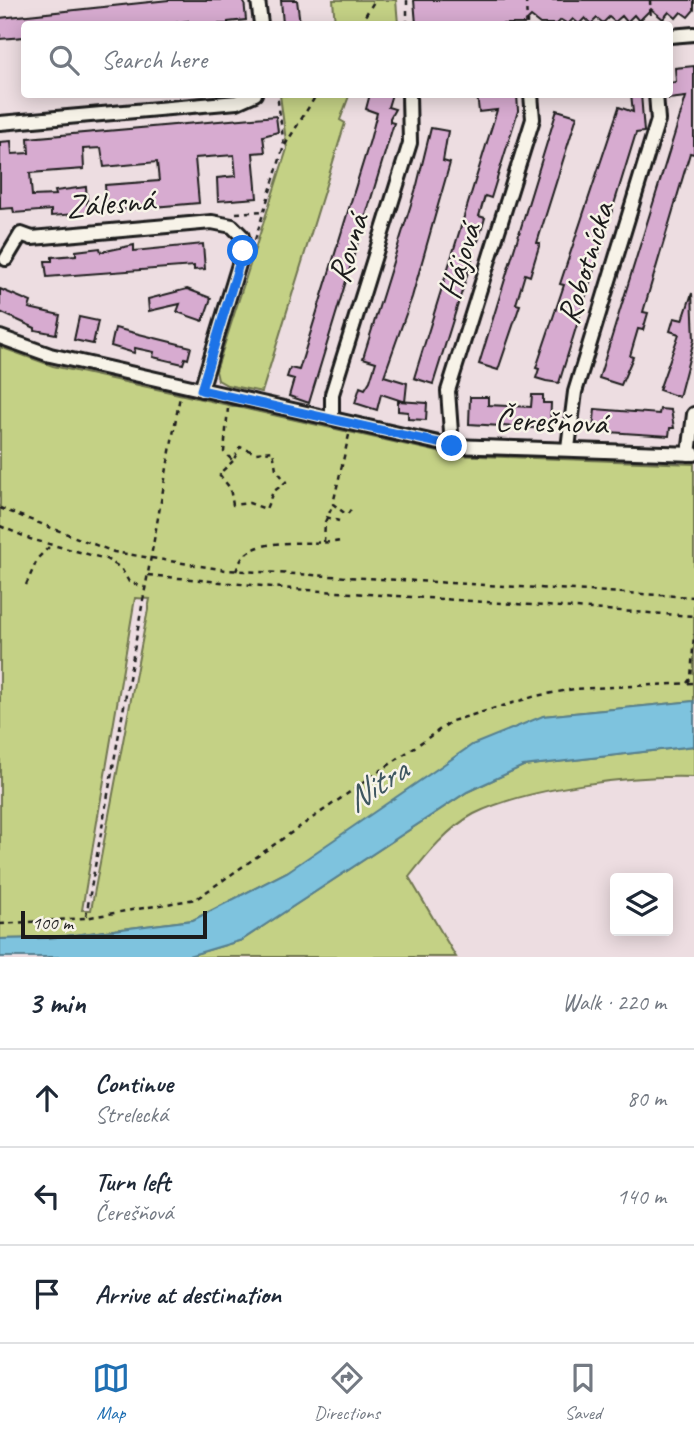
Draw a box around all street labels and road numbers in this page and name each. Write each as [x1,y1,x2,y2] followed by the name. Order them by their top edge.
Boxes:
[64,178,159,228] street label: Zálesná
[547,195,624,329] street label: Robotnícka
[318,205,379,287] street label: Rovná
[428,215,491,304] street label: Hájová
[494,398,612,444] street label: Čerešňová

